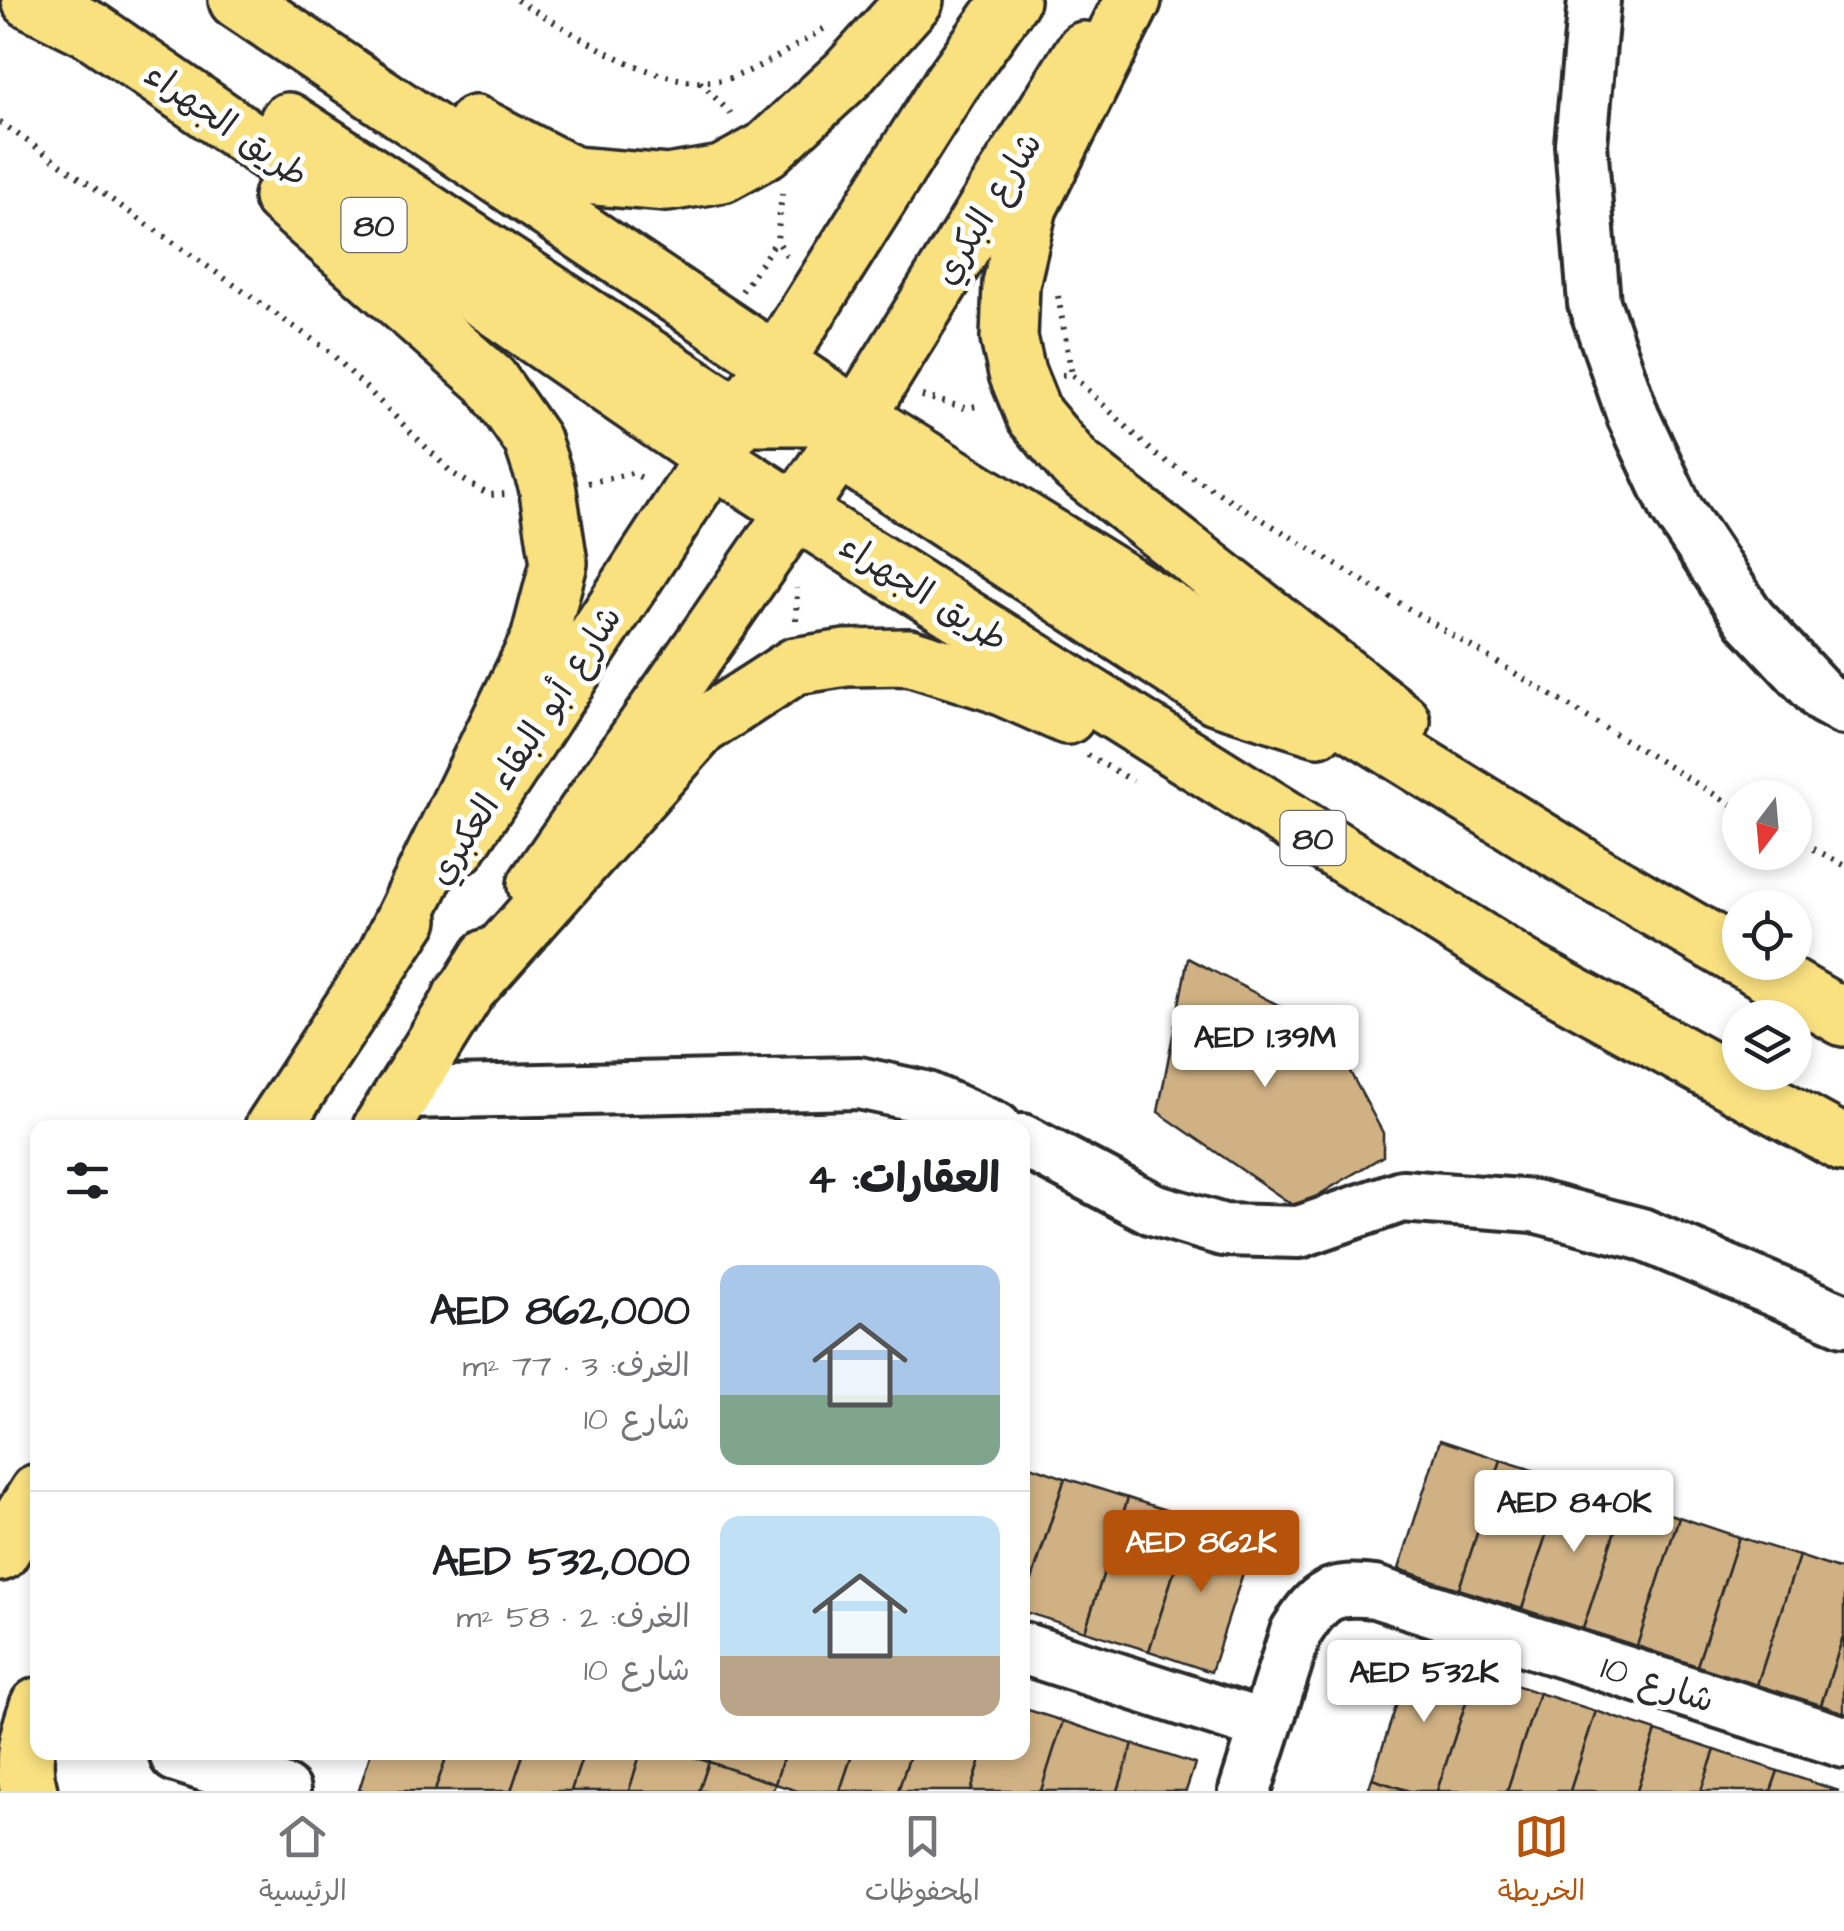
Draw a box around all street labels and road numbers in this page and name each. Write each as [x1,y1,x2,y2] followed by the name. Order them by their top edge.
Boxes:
[134,51,318,200] street label: طريق الجهراء
[922,123,1055,295] street label: شارع البكري
[342,198,406,252] road number: 80
[830,522,1017,664] street label: طريق الجهراء
[416,597,634,895] street label: شارع أبو البقاء العكبري
[1280,811,1346,865] road number: 80
[1595,1643,1720,1726] street label: شارع 10

